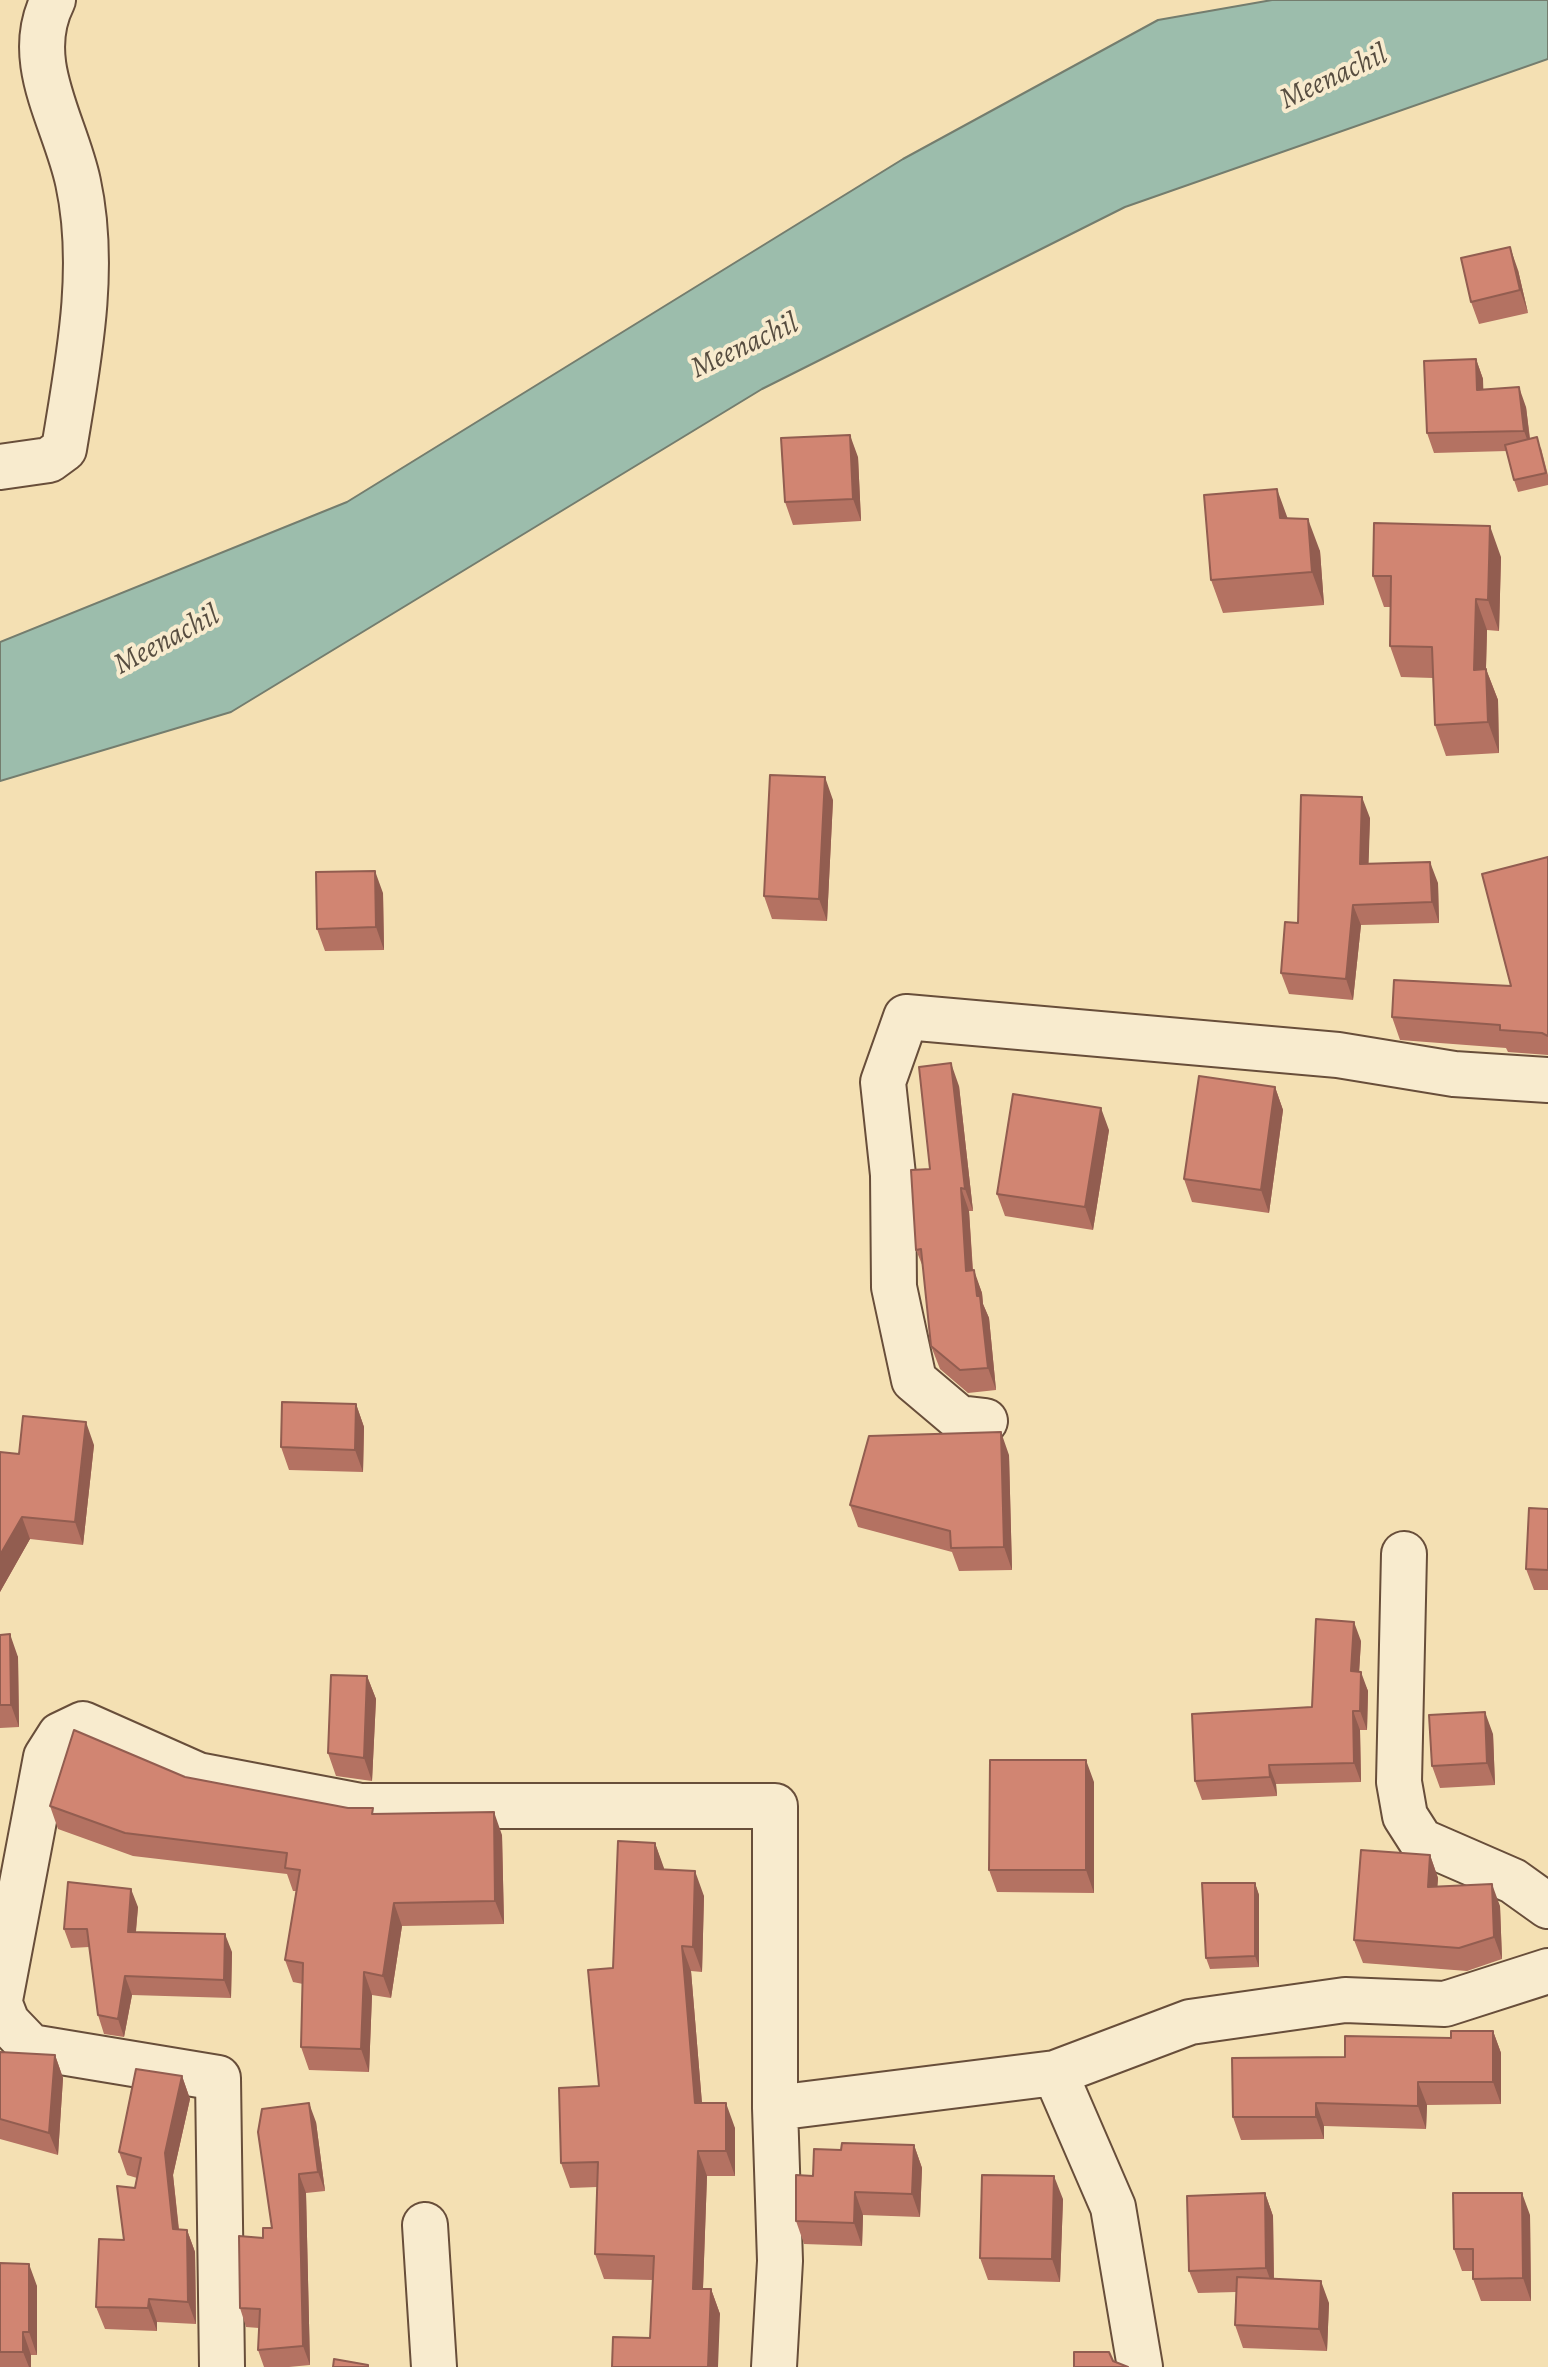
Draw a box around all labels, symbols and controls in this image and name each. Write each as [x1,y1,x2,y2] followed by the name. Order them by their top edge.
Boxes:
[1275,37,1393,119] water label: Meenachil
[686,306,804,388] water label: Meenachil
[108,598,226,684] water label: Meenachil

